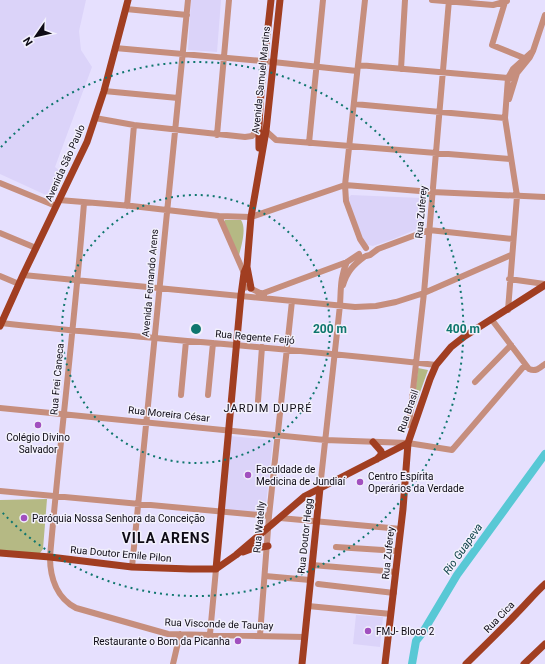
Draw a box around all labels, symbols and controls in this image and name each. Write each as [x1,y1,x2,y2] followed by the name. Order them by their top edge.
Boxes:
[16,16,56,56] north arrow
[250,26,272,134] street label: Avenida Samuel Martins
[20,34,36,48] text: N
[43,123,87,203] street label: Avenida São Paulo
[413,185,429,239] street label: Rua Zuferey
[140,229,160,337] street label: Avenida Fernando Arens
[189,322,203,336] centre of rings
[313,322,347,336] text: 200 m
[446,322,480,336] text: 400 m
[215,328,296,346] street label: Rua Regente Feijó
[48,343,66,415] street label: Rua Frei Caneca
[396,388,420,434] street label: Rua Brasil
[224,402,312,415] district label: JARDIM DUPRÉ
[128,404,211,424] street label: Rua Moreira César
[33,420,43,430] marker: Colégio Divino Salvador
[6,432,70,455] place label: Colégio Divino Salvador
[256,464,346,487] place label: Faculdade de Medicina de Jundiaí
[243,470,253,480] marker: Faculdade de Medicina de Jundiaí
[368,471,464,494] place label: Centro Espírita Operários da Verdade
[355,477,365,487] marker: Centro Espírita Operários da Verdade
[296,498,314,574] street label: Rua Doutor Hegg
[251,500,267,553] street label: Rua Watelly
[19,513,29,523] marker: Paróquia Nossa Senhora da Conceição
[32,513,205,524] place label: Paróquia Nossa Senhora da Conceição
[441,521,485,577] water label: Rio Guapeva
[380,526,396,580] street label: Rua Zuferey
[122,530,210,546] district label: VILA ARENS
[70,544,172,564] street label: Rua Doutor Emile Pilon
[481,599,517,635] street label: Rua Cica
[165,617,274,631] street label: Rua Visconde de Taunay
[363,626,373,636] marker: FMJ- Bloco 2
[376,626,435,637] place label: FMJ- Bloco 2
[93,636,230,647] place label: Restaurante o Bom da Picanha
[233,636,243,646] marker: Restaurante o Bom da Picanha

